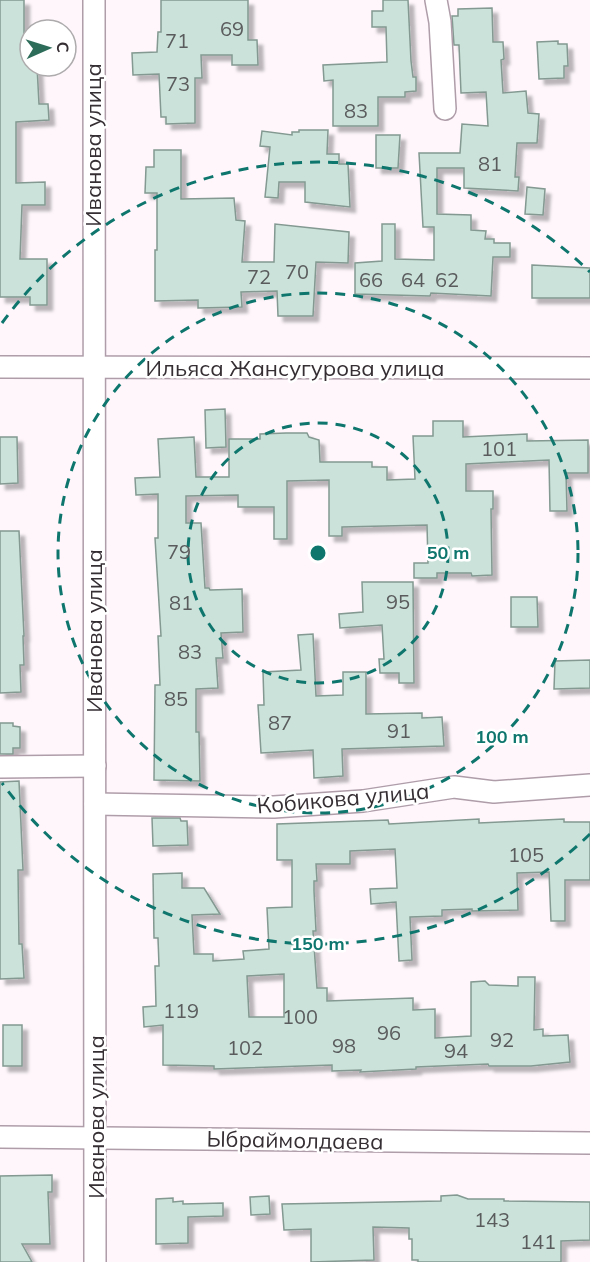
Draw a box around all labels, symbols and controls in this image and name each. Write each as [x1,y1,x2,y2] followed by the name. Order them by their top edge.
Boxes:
[220,16,244,41] house number: 69
[18,18,78,78] north arrow
[165,28,189,53] house number: 71
[53,41,73,53] text: С
[79,63,107,227] street label: Иванова улица
[166,71,190,96] house number: 73
[344,98,368,123] house number: 83
[478,151,502,176] house number: 81
[285,259,309,284] house number: 70
[247,264,271,289] house number: 72
[359,267,383,292] house number: 66
[401,267,425,292] house number: 64
[435,267,459,292] house number: 62
[146,354,444,382] street label: Ильяса Жансугурова улица
[481,436,517,461] house number: 101
[167,539,191,564] house number: 79
[427,541,469,564] text: 50 m
[308,543,328,563] centre of rings
[80,549,108,713] street label: Иванова улица
[386,589,410,614] house number: 95
[169,590,193,615] house number: 81
[178,639,202,664] house number: 83
[164,686,188,711] house number: 85
[268,710,292,735] house number: 87
[387,718,411,743] house number: 91
[475,725,529,748] text: 100 m
[256,777,430,819] street label: Кобикова улица
[508,842,544,867] house number: 105
[291,932,345,955] text: 150 m
[163,998,199,1023] house number: 119
[282,1004,318,1029] house number: 100
[377,1020,401,1045] house number: 96
[490,1027,514,1052] house number: 92
[332,1033,356,1058] house number: 98
[82,1035,110,1199] street label: Иванова улица
[227,1035,263,1060] house number: 102
[444,1038,468,1063] house number: 94
[206,1124,384,1156] street label: Ыбраймолдаева
[474,1207,510,1232] house number: 143
[520,1229,556,1254] house number: 141

